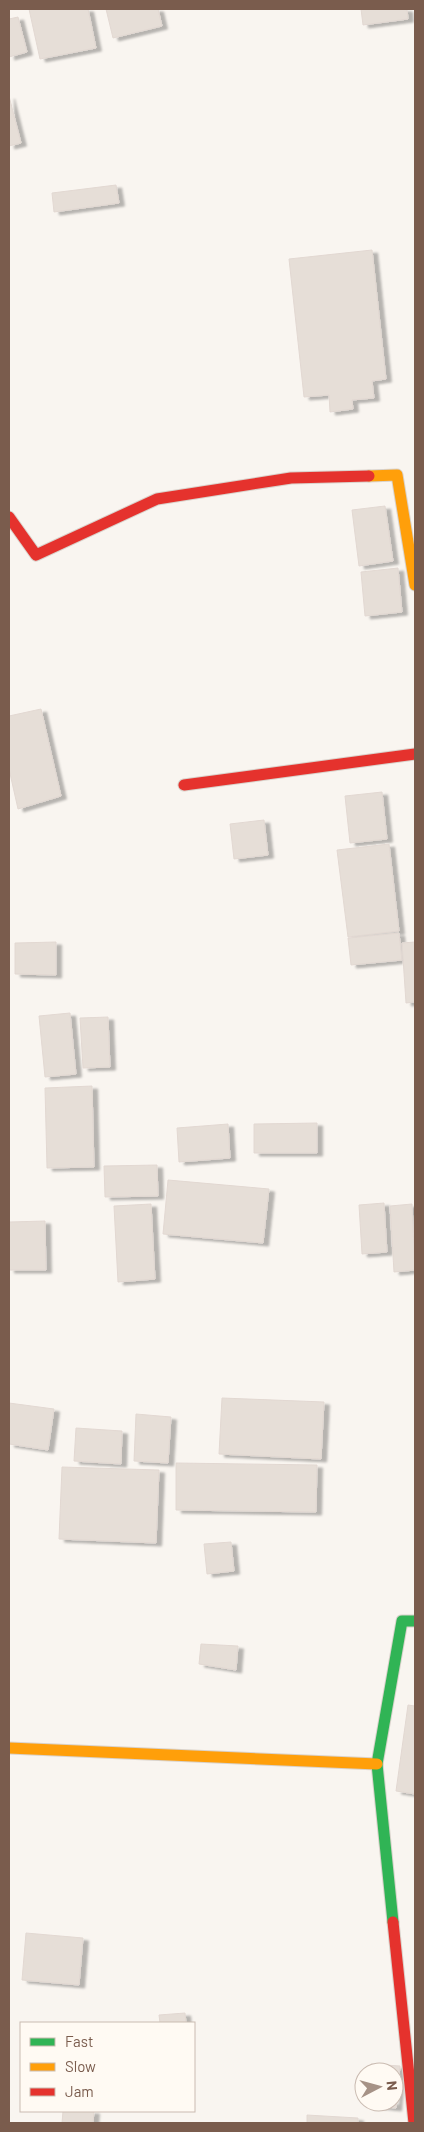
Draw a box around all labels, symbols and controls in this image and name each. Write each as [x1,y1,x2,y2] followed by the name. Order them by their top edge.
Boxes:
[20,2022,195,2112] legend
[65,2032,93,2050] text: Fast
[65,2057,96,2075] text: Slow
[354,2062,404,2112] north arrow
[383,2080,401,2091] text: N
[65,2082,94,2100] text: Jam

